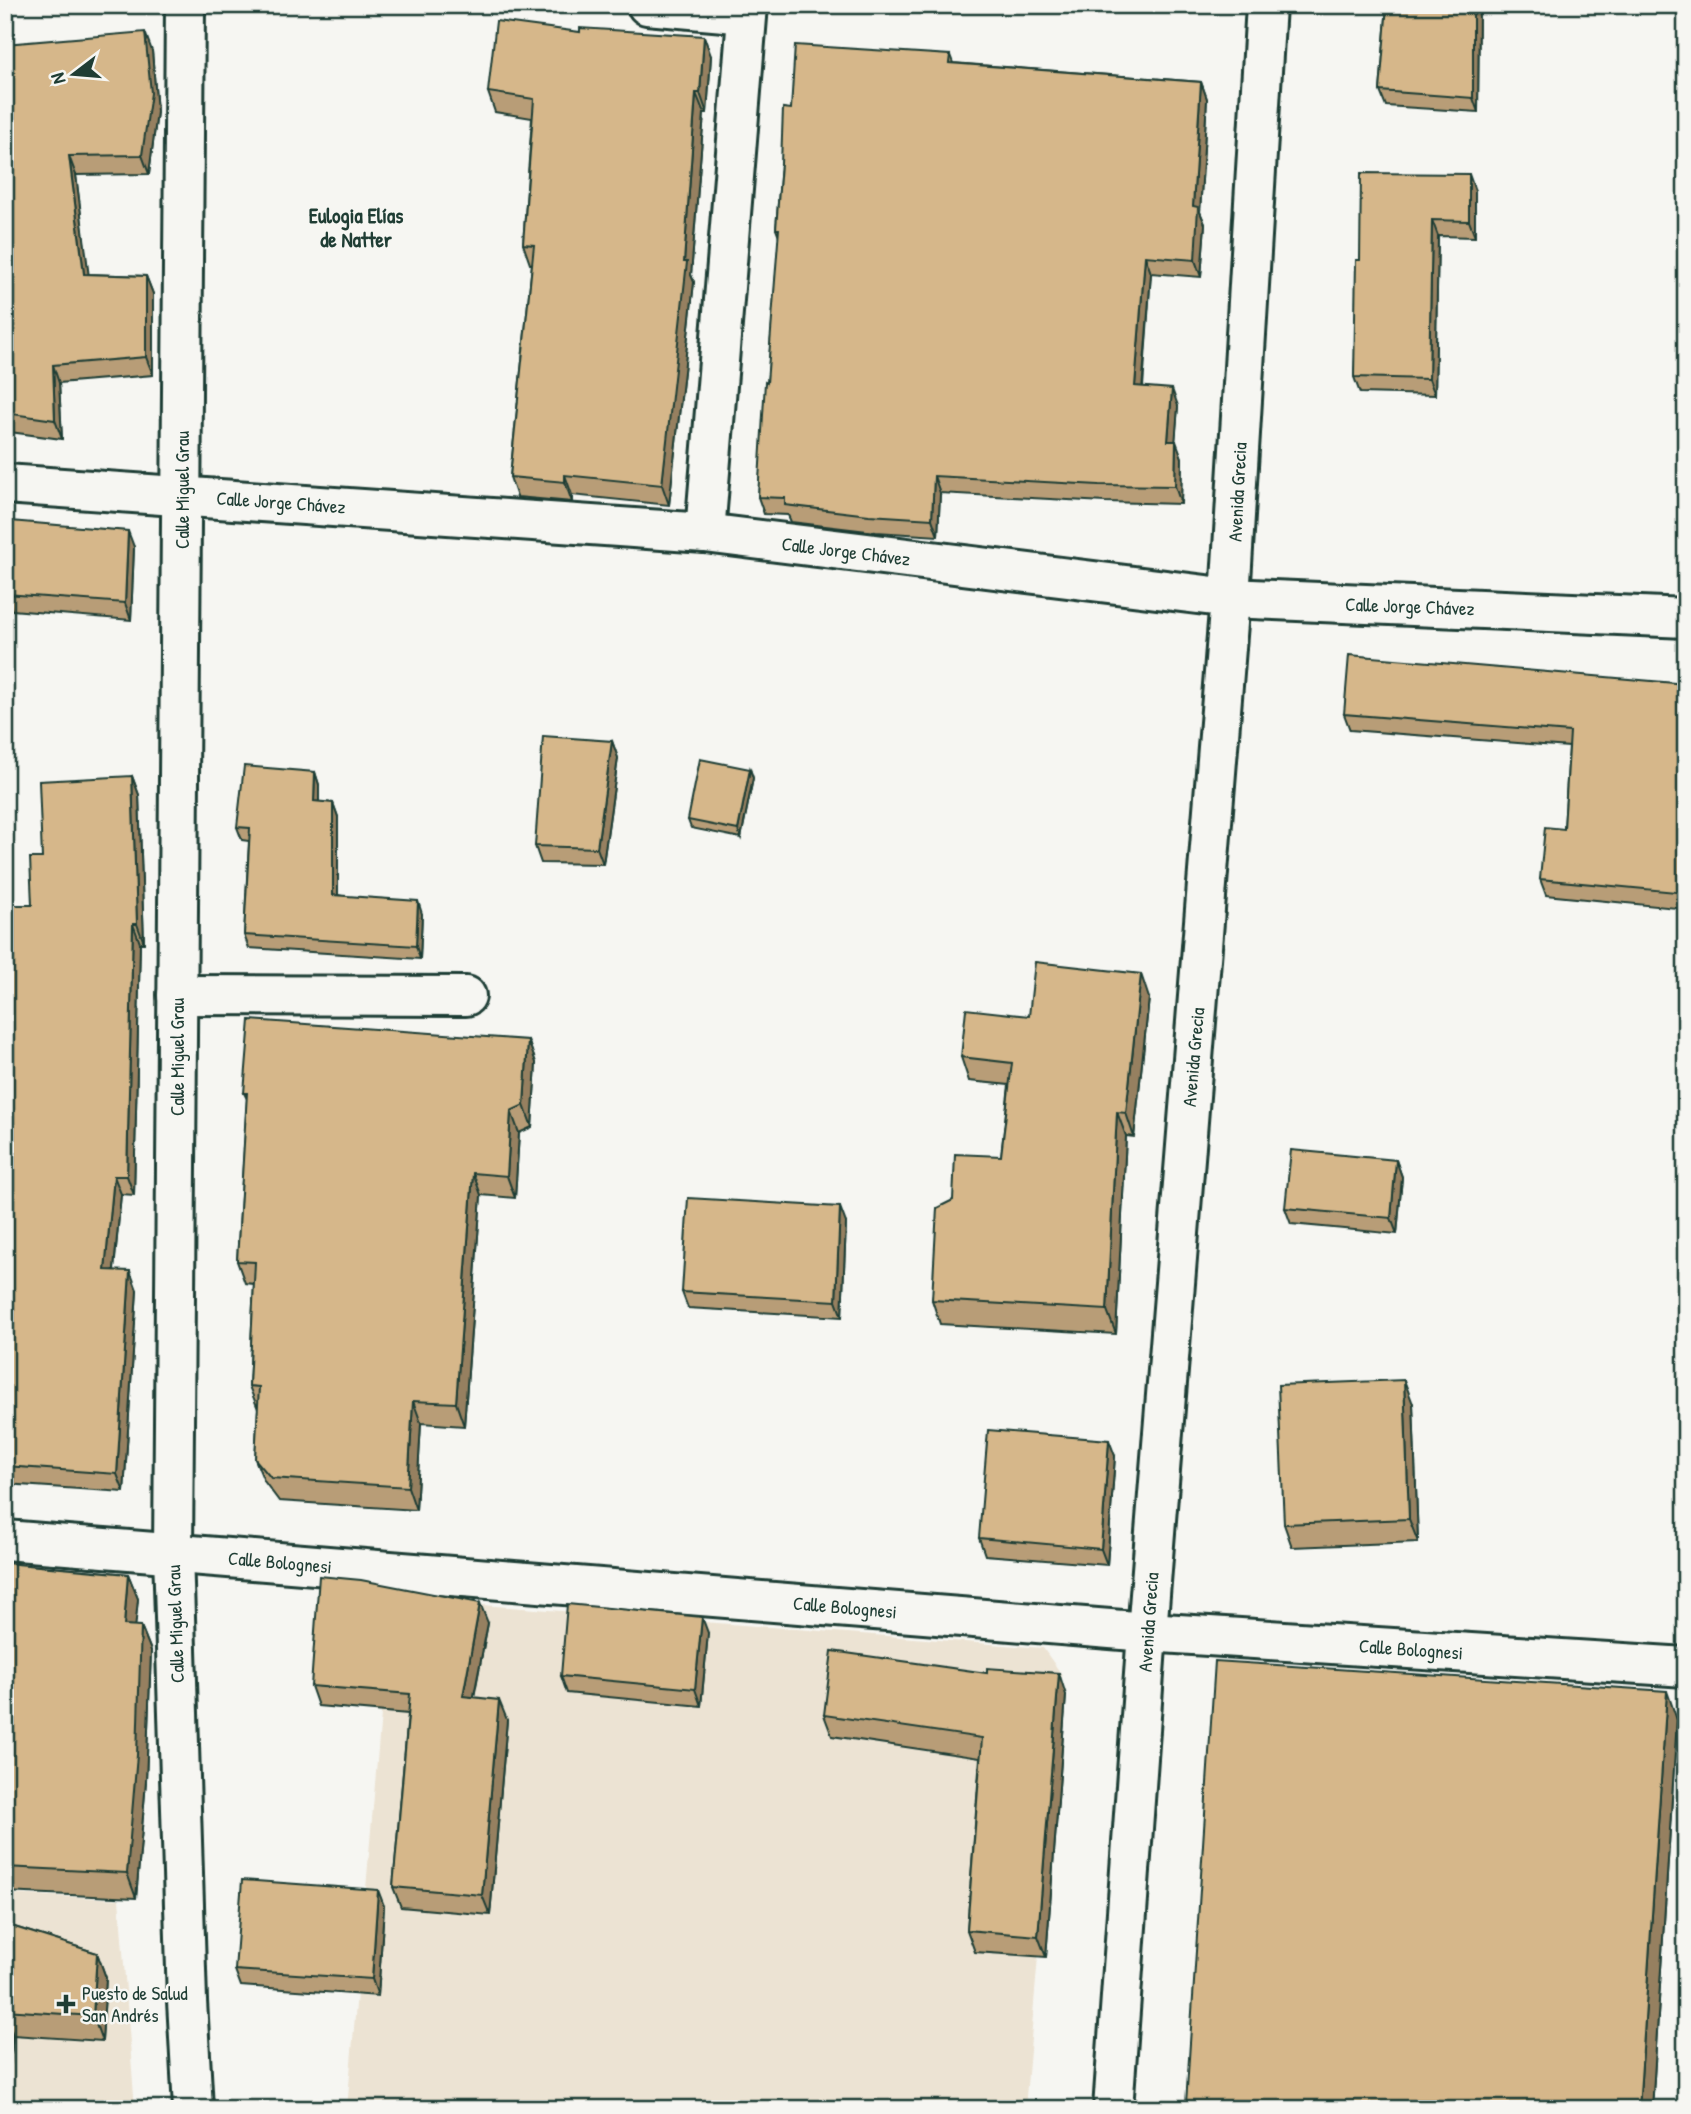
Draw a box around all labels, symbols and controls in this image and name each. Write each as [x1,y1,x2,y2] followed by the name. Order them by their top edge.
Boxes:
[38,38,108,108] north arrow
[44,70,72,87] text: N
[309,201,403,254] district label: Eulogia Elías de Natter
[169,431,195,549] street label: Calle Miguel Grau
[1221,441,1253,542] street label: Avenida Grecia
[215,485,347,519] street label: Calle Jorge Chávez
[780,530,912,572] street label: Calle Jorge Chávez
[1345,591,1475,621] street label: Calle Jorge Chávez
[164,998,190,1116] street label: Calle Miguel Grau
[1176,1006,1210,1108] street label: Avenida Grecia
[227,1545,333,1579] street label: Calle Bolognesi
[160,1564,190,1683] street label: Calle Miguel Grau
[1132,1571,1164,1673] street label: Avenida Grecia
[792,1590,898,1624] street label: Calle Bolognesi
[1358,1632,1464,1666] street label: Calle Bolognesi
[82,1980,188,2028] place label: Puesto de Salud San Andrés
[56,1994,76,2014] marker: Puesto de Salud San Andrés

